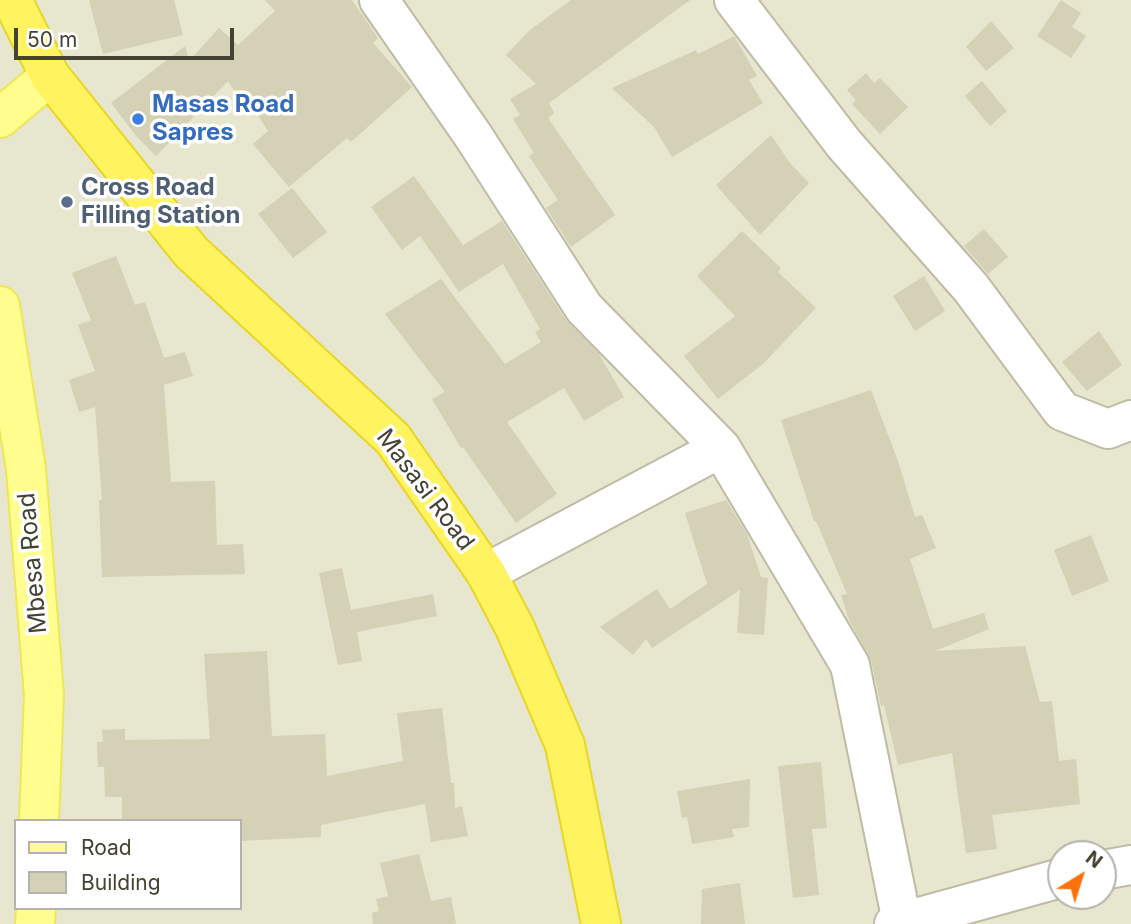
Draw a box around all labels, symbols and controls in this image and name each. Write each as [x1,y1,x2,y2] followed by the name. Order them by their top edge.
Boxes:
[18,14,238,58] scale bar
[27,27,77,52] text: 50 m
[152,91,294,147] place label: Masas Road Sapres
[130,111,146,127] marker: Masas Road Sapres
[81,174,240,230] place label: Cross Road Filling Station
[59,194,75,210] marker: Cross Road Filling Station
[370,424,480,556] street label: Masasi Road
[13,491,53,635] street label: Mbesa Road
[14,819,242,910] legend
[81,835,132,860] text: Road
[1047,840,1117,910] north arrow
[1081,846,1107,873] text: N
[81,870,161,895] text: Building

